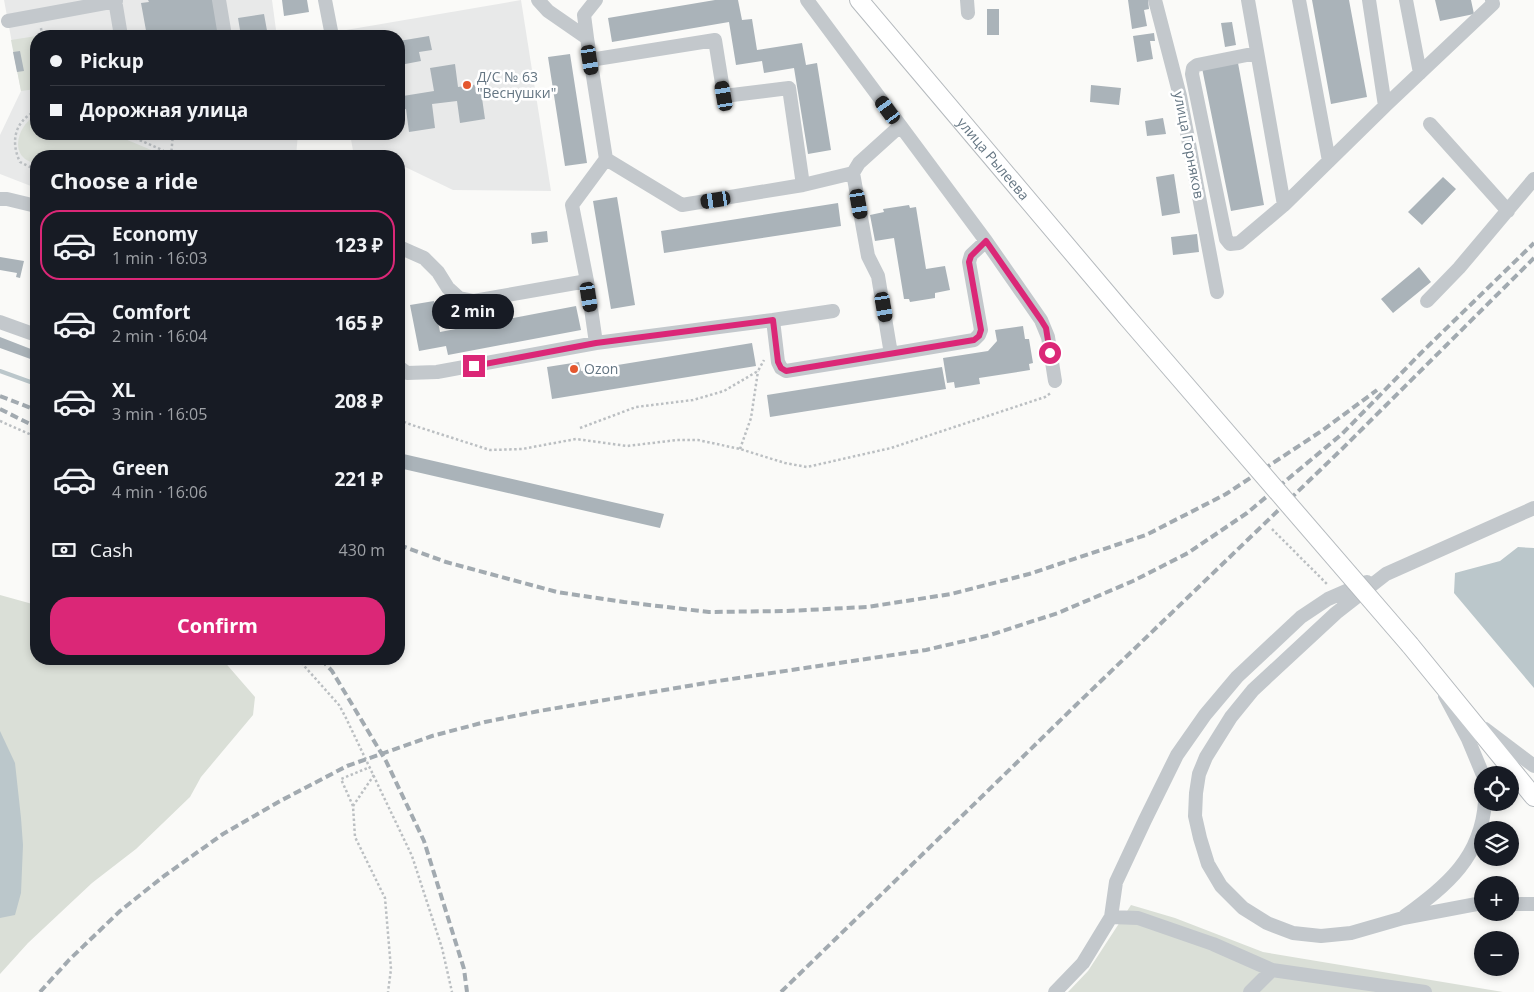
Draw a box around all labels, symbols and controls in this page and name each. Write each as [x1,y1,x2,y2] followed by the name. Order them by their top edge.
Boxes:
[580,44,599,76] car
[80,48,144,74] text: Pickup
[477,67,556,102] place label: Д/С № 63 "Веснушки"
[461,79,473,91] marker: Д/С № 63 "Веснушки"
[714,80,733,112] car
[1170,90,1209,200] street label: улица Горняков
[873,93,902,127] car
[80,97,248,123] text: Дорожная улица
[953,113,1034,204] street label: улица Рылеева
[50,165,198,195] text: Choose a ride
[849,188,868,220] car
[700,190,731,210] car
[112,221,198,247] text: Economy
[52,223,97,268] icon: car
[334,232,383,258] text: 123 ₽
[112,247,207,269] text: 1 min · 16:03
[579,281,598,313] car
[874,291,893,323] car
[433,294,515,328] callout: 2 min
[112,299,191,325] text: Comfort
[451,300,495,322] text: 2 min
[52,301,97,346] icon: car
[334,310,383,336] text: 165 ₽
[112,325,207,347] text: 2 min · 16:04
[1039,342,1061,364] route start
[463,355,485,377] route end
[584,359,618,378] place label: Ozon
[568,363,580,375] marker: Ozon
[112,377,135,403] text: XL
[52,379,97,424] icon: car
[334,388,383,414] text: 208 ₽
[112,403,207,425] text: 3 min · 16:05
[112,455,169,481] text: Green
[52,457,97,502] icon: car
[334,466,383,492] text: 221 ₽
[112,481,207,503] text: 4 min · 16:06
[50,536,78,564] icon: cash
[90,537,133,563] text: Cash
[339,539,385,561] text: 430 m
[50,597,385,655] button: Confirm
[1474,766,1519,976] map controls
[1474,766,1519,811] button: locate
[1474,821,1519,866] button: layers
[1474,876,1519,921] button: +
[1474,931,1519,976] button: −

